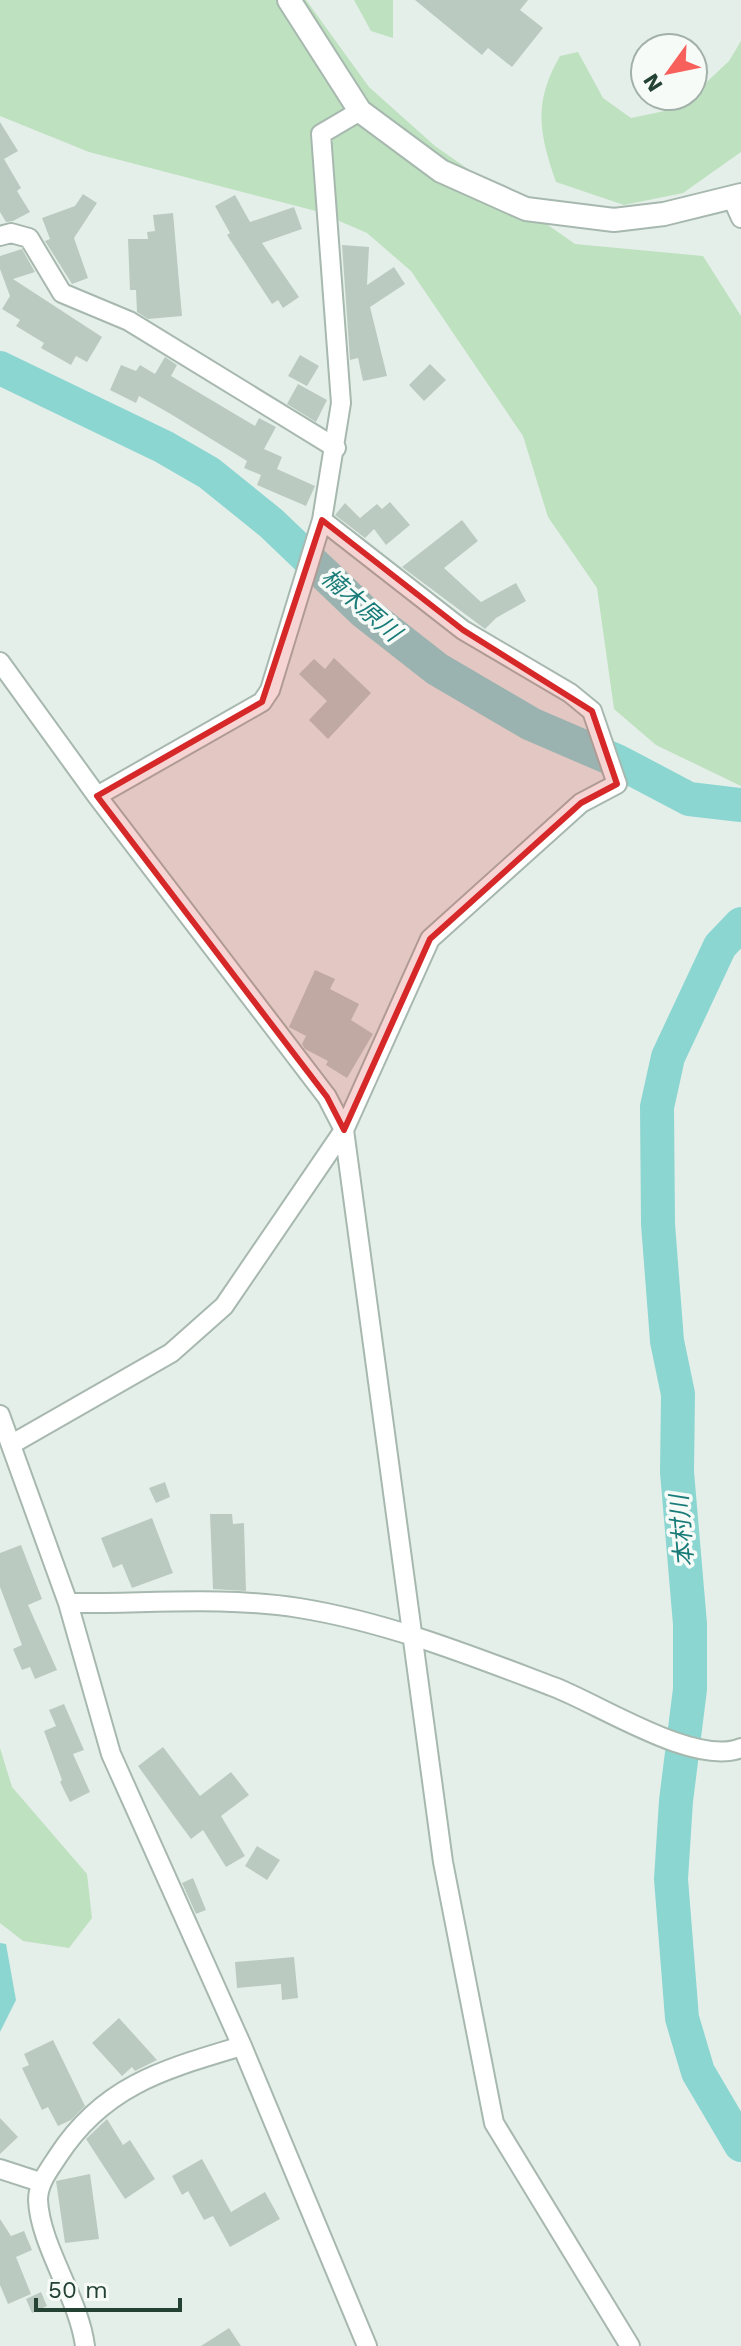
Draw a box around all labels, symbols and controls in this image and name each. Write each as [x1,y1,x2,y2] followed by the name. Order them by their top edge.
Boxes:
[629,32,709,112] north arrow
[638,69,668,96] text: N
[316,563,409,649] water label: 楠木原川
[665,1491,699,1568] water label: 本村川
[36,2262,180,2312] scale bar
[48,2276,108,2304] text: 50 m

